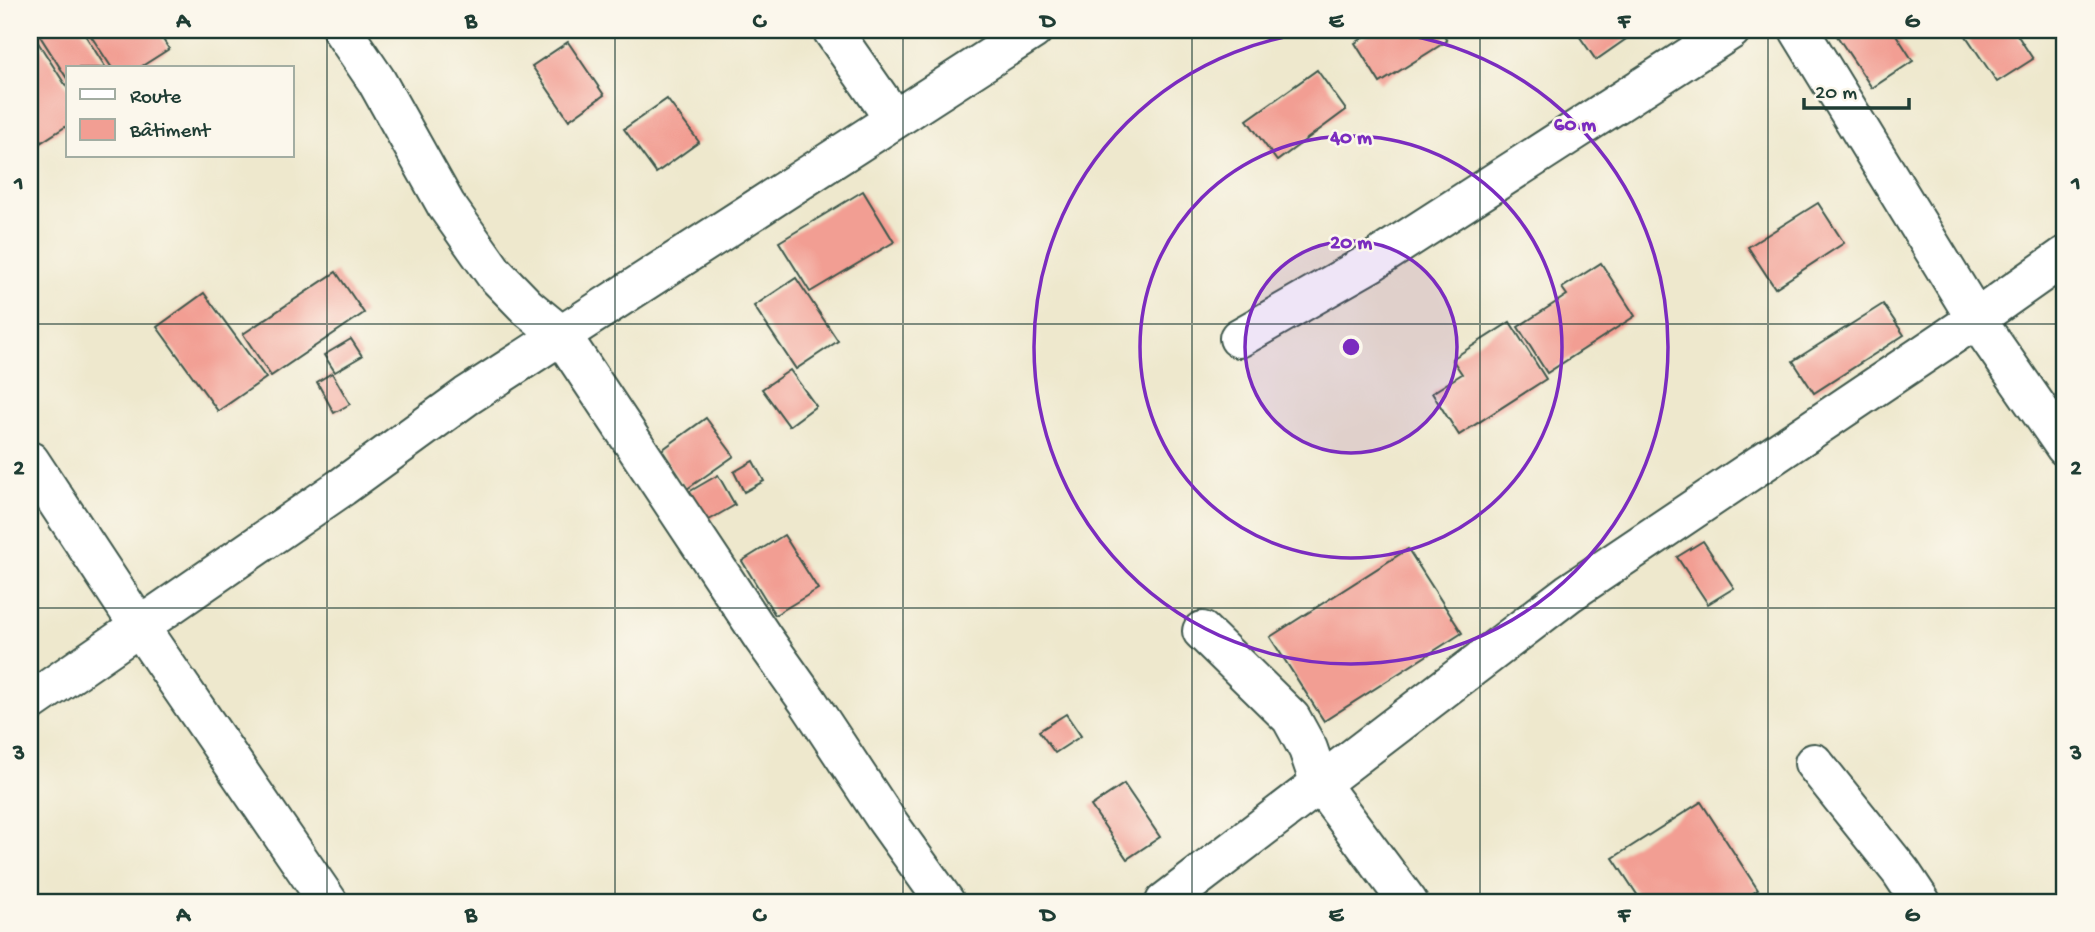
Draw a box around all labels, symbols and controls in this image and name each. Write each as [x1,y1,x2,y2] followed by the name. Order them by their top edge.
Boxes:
[175,9,191,36] text: A
[464,9,478,36] text: B
[753,9,768,36] text: C
[1039,9,1057,36] text: D
[1329,9,1345,36] text: E
[1617,9,1632,36] text: F
[1905,9,1921,36] text: G
[66,66,294,158] legend
[1804,66,1910,110] scale bar
[1815,82,1857,107] text: 20 m
[130,86,182,111] text: Route
[1554,114,1596,139] text: 60 m
[129,120,212,145] text: Bâtiment
[1329,127,1372,152] text: 40 m
[13,171,24,198] text: 1
[2070,171,2081,198] text: 1
[1330,232,1372,257] text: 20 m
[1339,335,1363,359] centre of rings
[13,456,25,483] text: 2
[2070,456,2082,483] text: 2
[12,741,25,768] text: 3
[2069,741,2082,768] text: 3
[175,903,191,930] text: A
[464,903,478,930] text: B
[753,903,768,930] text: C
[1039,903,1057,930] text: D
[1329,903,1345,930] text: E
[1617,903,1632,930] text: F
[1905,903,1921,930] text: G

